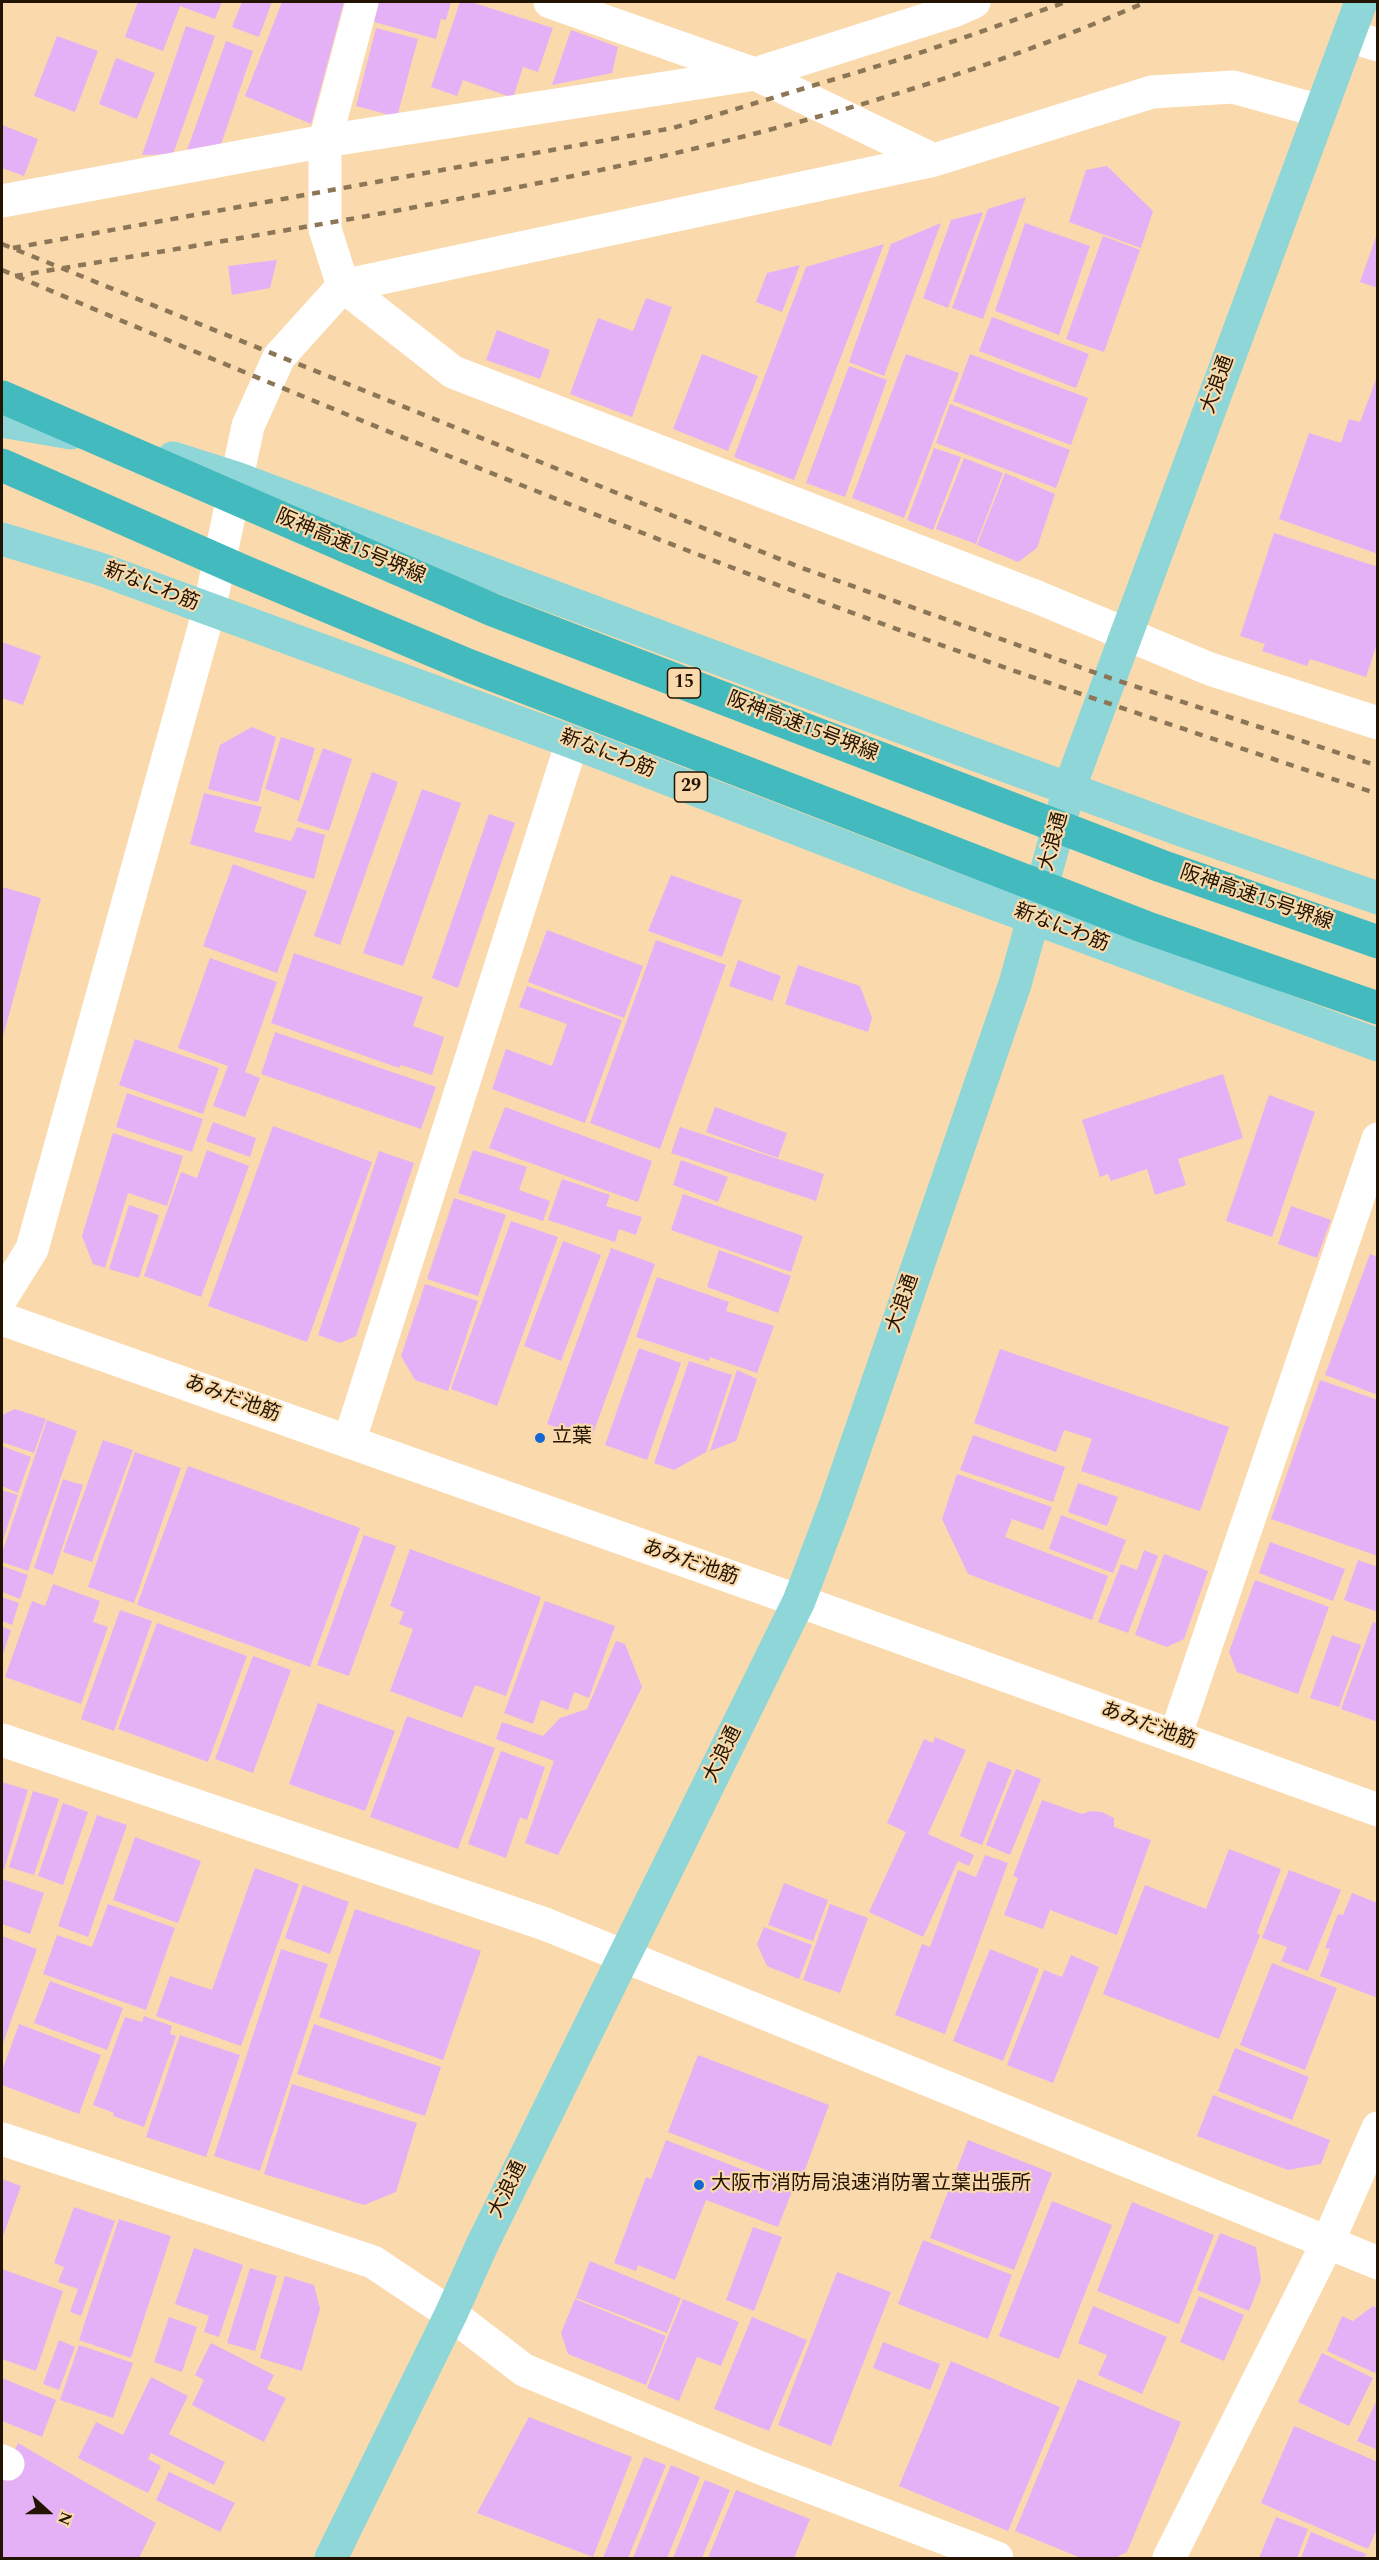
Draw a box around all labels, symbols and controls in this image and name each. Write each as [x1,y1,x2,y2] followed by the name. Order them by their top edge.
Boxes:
[1197,353,1241,417] street label: 大浪通
[272,506,428,590] street label: 阪神高速15号堺線
[100,559,202,617] street label: 新なにわ筋
[668,668,700,698] road number: 15
[723,688,881,768] street label: 阪神高速15号堺線
[556,726,658,784] street label: 新なにわ筋
[674,772,708,802] road number: 29
[1036,810,1074,874] street label: 大浪通
[1176,862,1336,936] street label: 阪神高速15号堺線
[1010,900,1112,958] street label: 新なにわ筋
[883,1272,925,1336] street label: 大浪通
[181,1372,283,1428] street label: あみだ池筋
[552,1426,592,1450] place label: 立葉
[533,1431,547,1445] marker: 立葉
[639,1536,741,1592] street label: あみだ池筋
[1097,1699,1199,1755] street label: あみだ池筋
[700,1723,748,1787] street label: 大浪通
[485,2158,533,2222] street label: 大浪通
[711,2173,1031,2197] place label: 大阪市消防局浪速消防署立葉出張所
[692,2178,706,2192] marker: 大阪市消防局浪速消防署立葉出張所
[18,2482,78,2542] north arrow
[51,2508,78,2529] text: N

